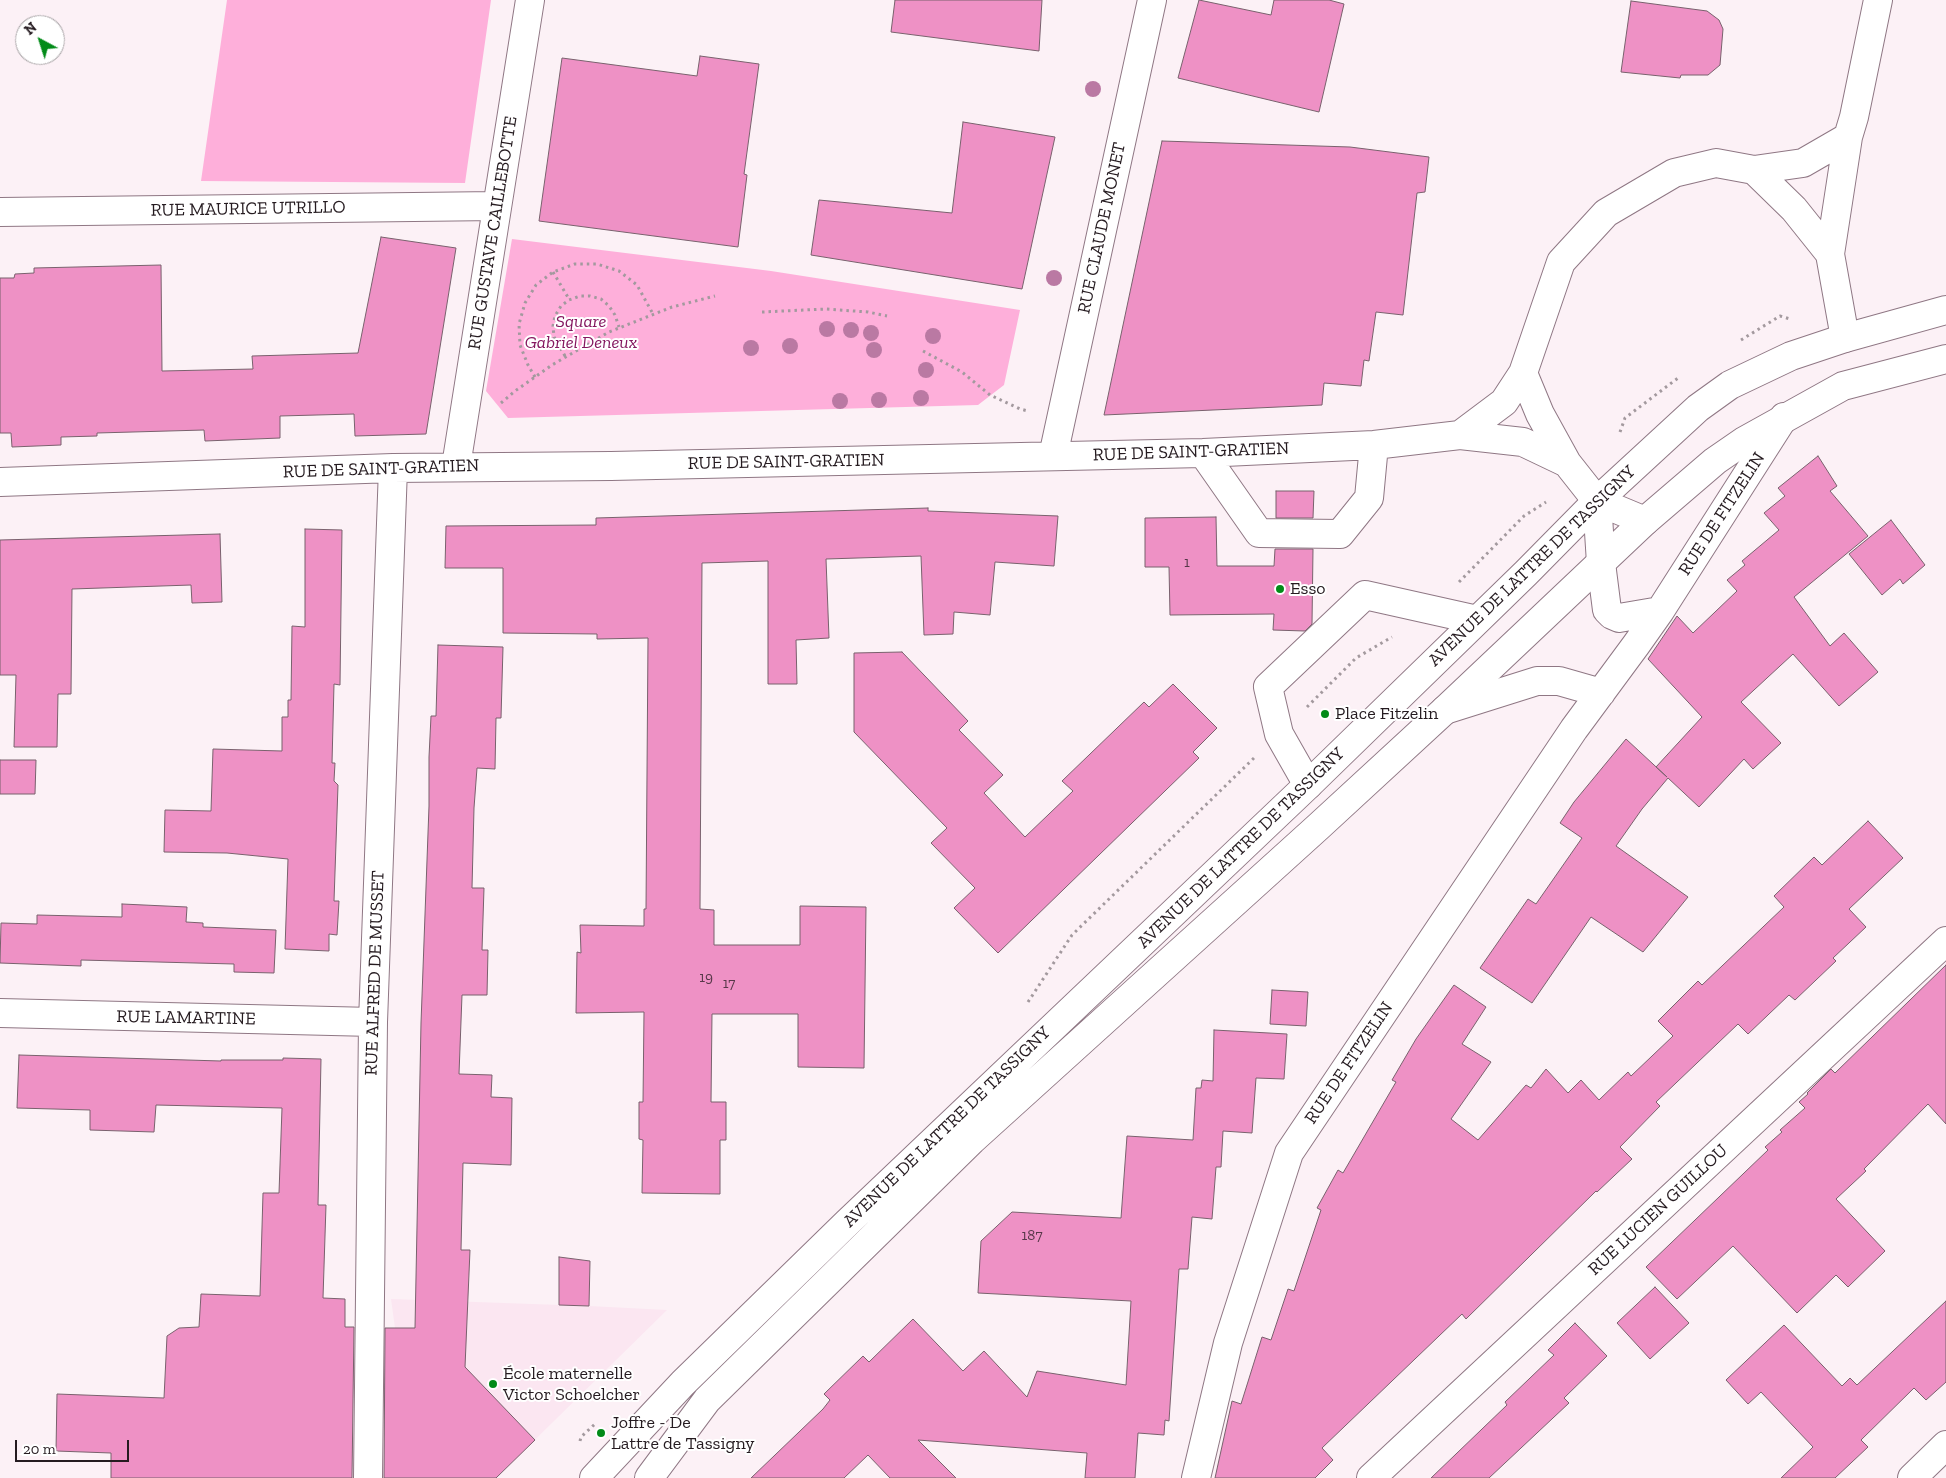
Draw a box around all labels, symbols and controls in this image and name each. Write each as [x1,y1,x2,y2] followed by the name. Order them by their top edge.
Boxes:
[15,15,65,65] north arrow
[21,19,40,39] text: N
[464,115,522,351] street label: RUE GUSTAVE CAILLEBOTTE
[1073,140,1131,316] street label: RUE CLAUDE MONET
[150,197,346,221] street label: RUE MAURICE UTRILLO
[525,311,637,354] park label: Square Gabriel Deneux
[1092,438,1290,466] street label: RUE DE SAINT-GRATIEN
[1674,448,1770,580] street label: RUE DE FITZELIN
[687,449,885,475] street label: RUE DE SAINT-GRATIEN
[282,455,480,483] street label: RUE DE SAINT-GRATIEN
[1424,461,1640,671] street label: AVENUE DE LATTRE DE TASSIGNY
[1184,554,1190,572] house number: 1
[1290,578,1326,600] place label: Esso
[1274,583,1286,595] marker: Esso
[1335,703,1438,725] place label: Place Fitzelin
[1319,708,1331,720] marker: Place Fitzelin
[1133,743,1349,953] street label: AVENUE DE LATTRE DE TASSIGNY
[361,870,389,1076] street label: RUE ALFRED DE MUSSET
[699,969,713,987] house number: 19
[723,975,735,993] house number: 17
[1300,998,1398,1128] street label: RUE DE FITZELIN
[116,1006,256,1030] street label: RUE LAMARTINE
[839,1022,1055,1232] street label: AVENUE DE LATTRE DE TASSIGNY
[1584,1140,1732,1280] street label: RUE LUCIEN GUILLOU
[1022,1227,1042,1245] house number: 187
[503,1363,640,1406] place label: École maternelle Victor Schoelcher
[487,1378,499,1390] marker: École maternelle Victor Schoelcher
[611,1412,754,1455] place label: Joffre - De Lattre de Tassigny
[595,1427,607,1439] marker: Joffre - De Lattre de Tassigny
[18,1430,131,1462] scale bar
[23,1440,56,1458] text: 20 m

